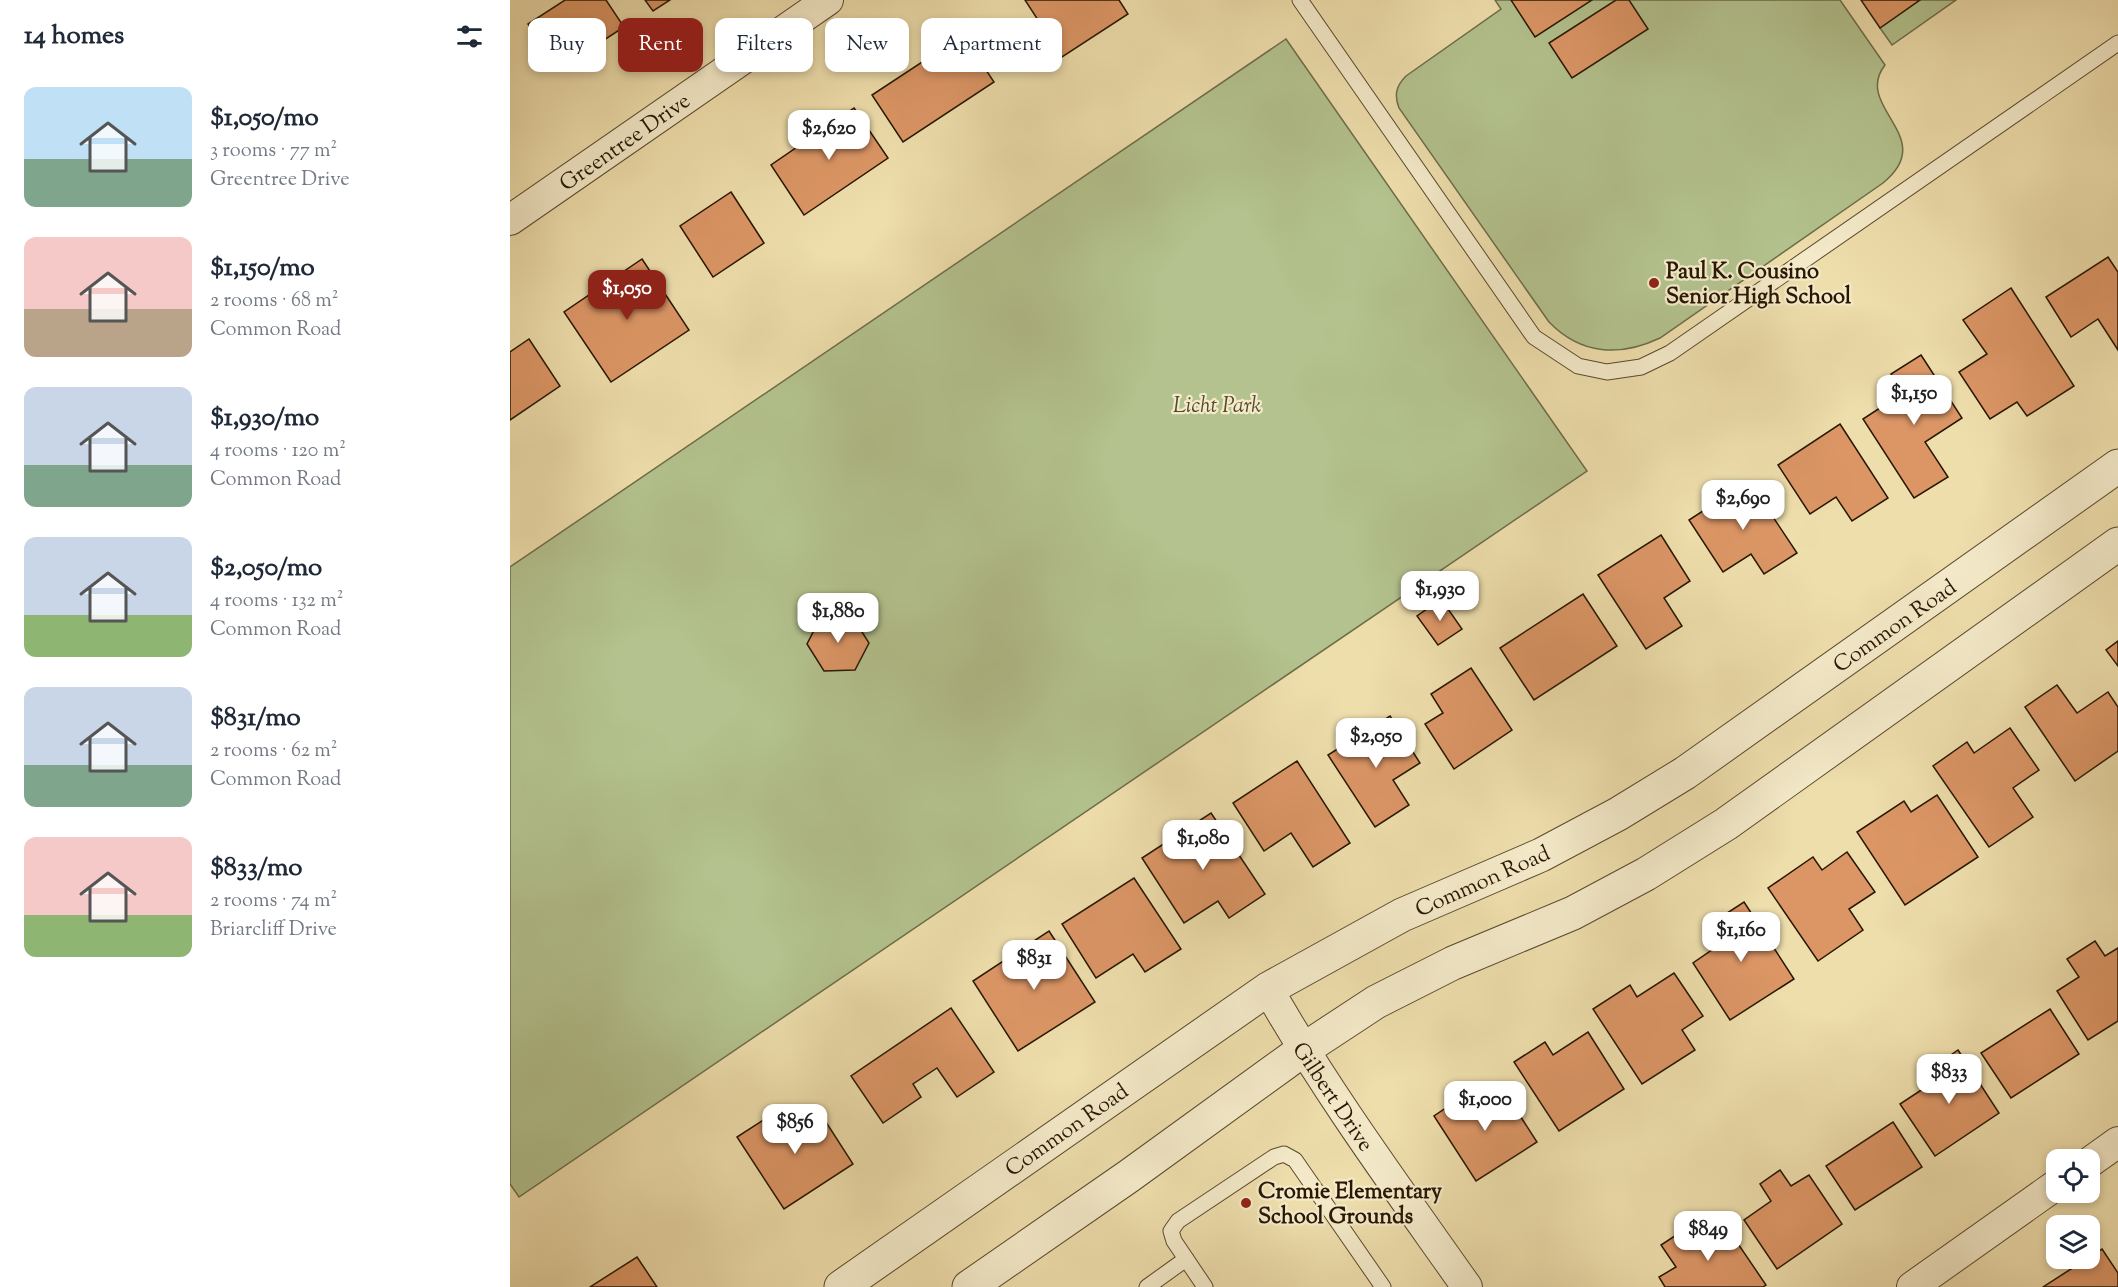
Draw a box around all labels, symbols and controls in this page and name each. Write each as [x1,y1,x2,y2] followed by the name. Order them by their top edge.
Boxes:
[24,18,124,55] text: 14 homes
[528,18,606,72] chip: Buy
[618,18,703,72] chip: Rent
[715,18,813,72] chip: Filters
[825,18,909,72] chip: New
[921,18,1062,72] chip: Apartment
[453,20,486,53] icon: filters
[554,86,698,201] street label: Greentree Drive
[210,100,319,137] text: $1,050/mo
[780,110,878,161] pin: $2,620
[72,111,144,183] icon: home
[802,115,856,144] text: $2,620
[210,137,337,166] text: 3 rooms · 77 m²
[210,166,349,195] text: Greentree Drive
[210,250,315,287] text: $1,150/mo
[1666,257,1852,314] place label: Paul K. Cousino Senior High School
[72,261,144,333] icon: home
[578,270,676,321] pin: $1,050
[602,275,652,304] text: $1,050
[1647,276,1661,290] marker: Paul K. Cousino Senior High School
[210,287,338,316] text: 2 rooms · 68 m²
[210,316,341,345] text: Common Road
[1865,375,1963,426] pin: $1,150
[1891,380,1937,409] text: $1,150
[1173,391,1261,423] park label: Licht Park
[210,400,319,437] text: $1,930/mo
[72,411,144,483] icon: home
[210,437,346,466] text: 4 rooms · 120 m²
[210,466,341,495] text: Common Road
[1694,480,1792,531] pin: $2,690
[1716,485,1770,514] text: $2,690
[210,550,322,587] text: $2,050/mo
[72,561,144,633] icon: home
[1391,571,1489,622] pin: $1,930
[1827,573,1964,682] street label: Common Road
[1415,576,1465,605] text: $1,930
[210,587,343,616] text: 4 rooms · 132 m²
[789,593,887,644] pin: $1,880
[811,598,865,627] text: $1,880
[210,616,341,645] text: Common Road
[210,700,301,737] text: $831/mo
[72,711,144,783] icon: home
[1327,718,1425,769] pin: $2,050
[1350,723,1402,752] text: $2,050
[210,737,338,766] text: 2 rooms · 62 m²
[210,766,341,795] text: Common Road
[1154,820,1252,871] pin: $1,080
[1176,825,1230,854] text: $1,080
[1411,839,1556,927] street label: Common Road
[210,850,302,887] text: $833/mo
[72,861,144,933] icon: home
[210,887,337,916] text: 2 rooms · 74 m²
[1692,912,1790,963] pin: $1,160
[210,916,337,945] text: Briarcliff Drive
[1716,917,1766,946] text: $1,160
[998,940,1070,991] pin: $831
[1016,945,1052,974] text: $831
[1283,1036,1380,1159] street label: Gilbert Drive
[1913,1054,1985,1105] pin: $833
[1931,1059,1967,1088] text: $833
[999,1077,1136,1186] street label: Common Road
[1436,1081,1534,1132] pin: $1,000
[1458,1086,1512,1115] text: $1,000
[759,1104,831,1155] pin: $856
[776,1109,814,1138] text: $856
[2046,1149,2100,1269] map controls
[2046,1149,2100,1203] button: locate
[1258,1177,1442,1234] place label: Cromie Elementary School Grounds
[1239,1196,1253,1210] marker: Cromie Elementary School Grounds
[1672,1211,1744,1262] pin: $849
[2046,1215,2100,1269] button: layers
[1688,1216,1728,1245] text: $849

